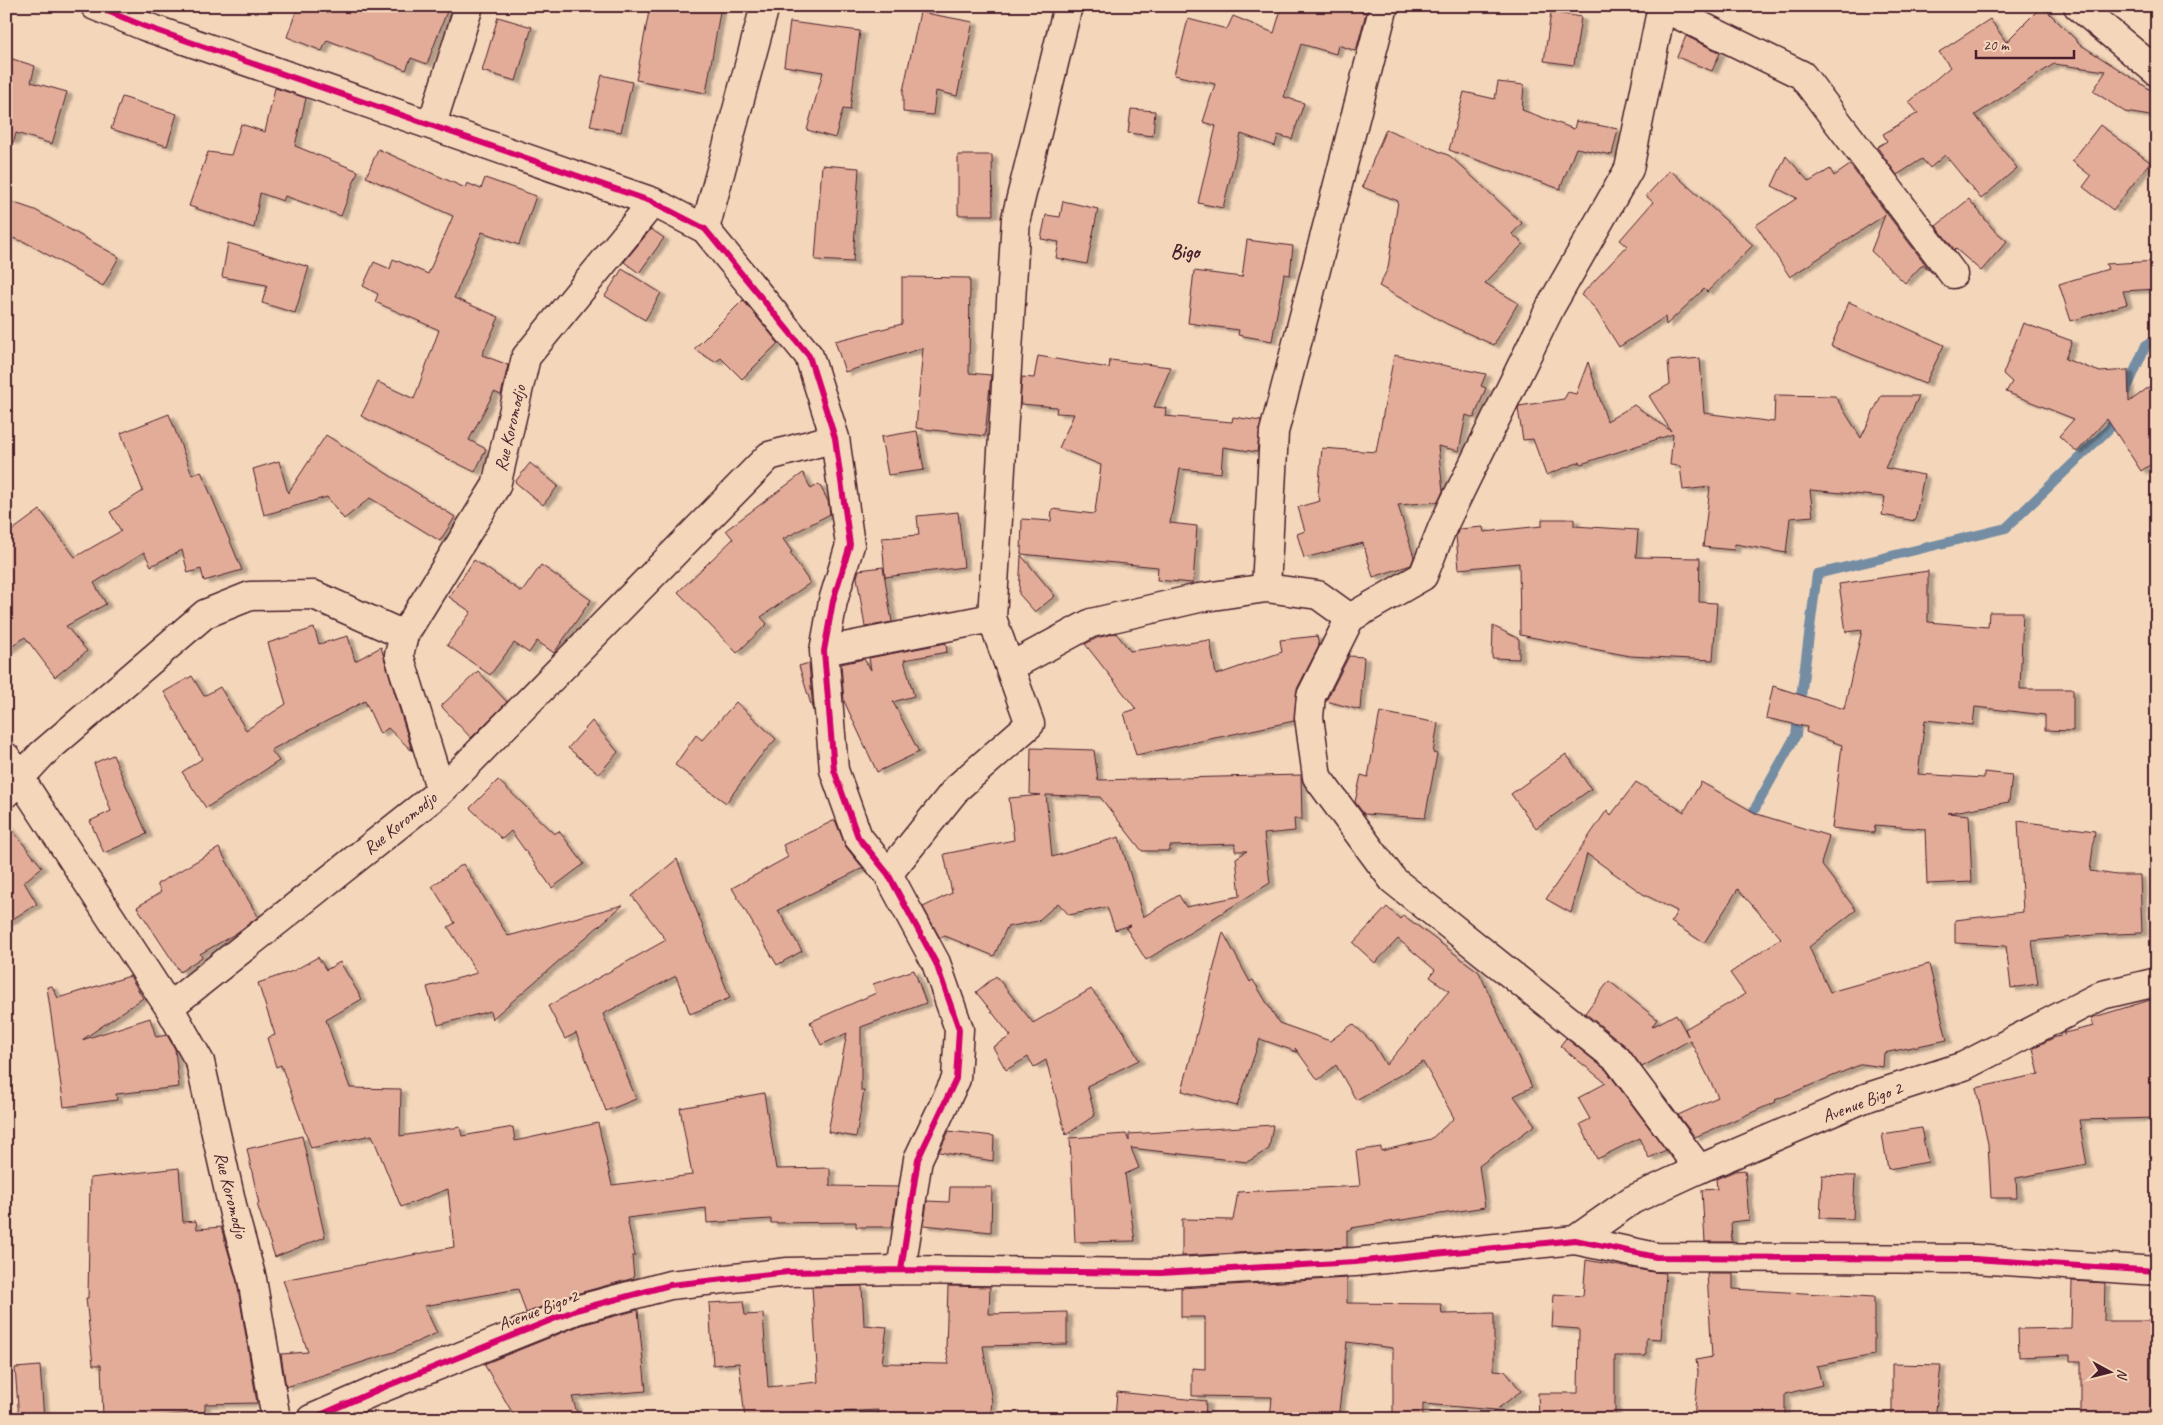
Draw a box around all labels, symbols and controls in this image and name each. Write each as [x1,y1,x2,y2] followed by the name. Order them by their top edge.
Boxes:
[1976,28,2073,60] scale bar
[1983,36,2010,55] text: 20 m
[1170,239,1201,264] district label: Bigo
[489,381,531,473] street label: Rue Koromodjo
[359,786,442,859] street label: Rue Koromodjo
[1819,1076,1907,1127] street label: Avenue Bigo 2
[210,1150,253,1242] street label: Rue Koromodjo
[495,1284,583,1335] street label: Avenue Bigo 2
[2086,1348,2136,1398] north arrow
[2113,1368,2131,1381] text: N

